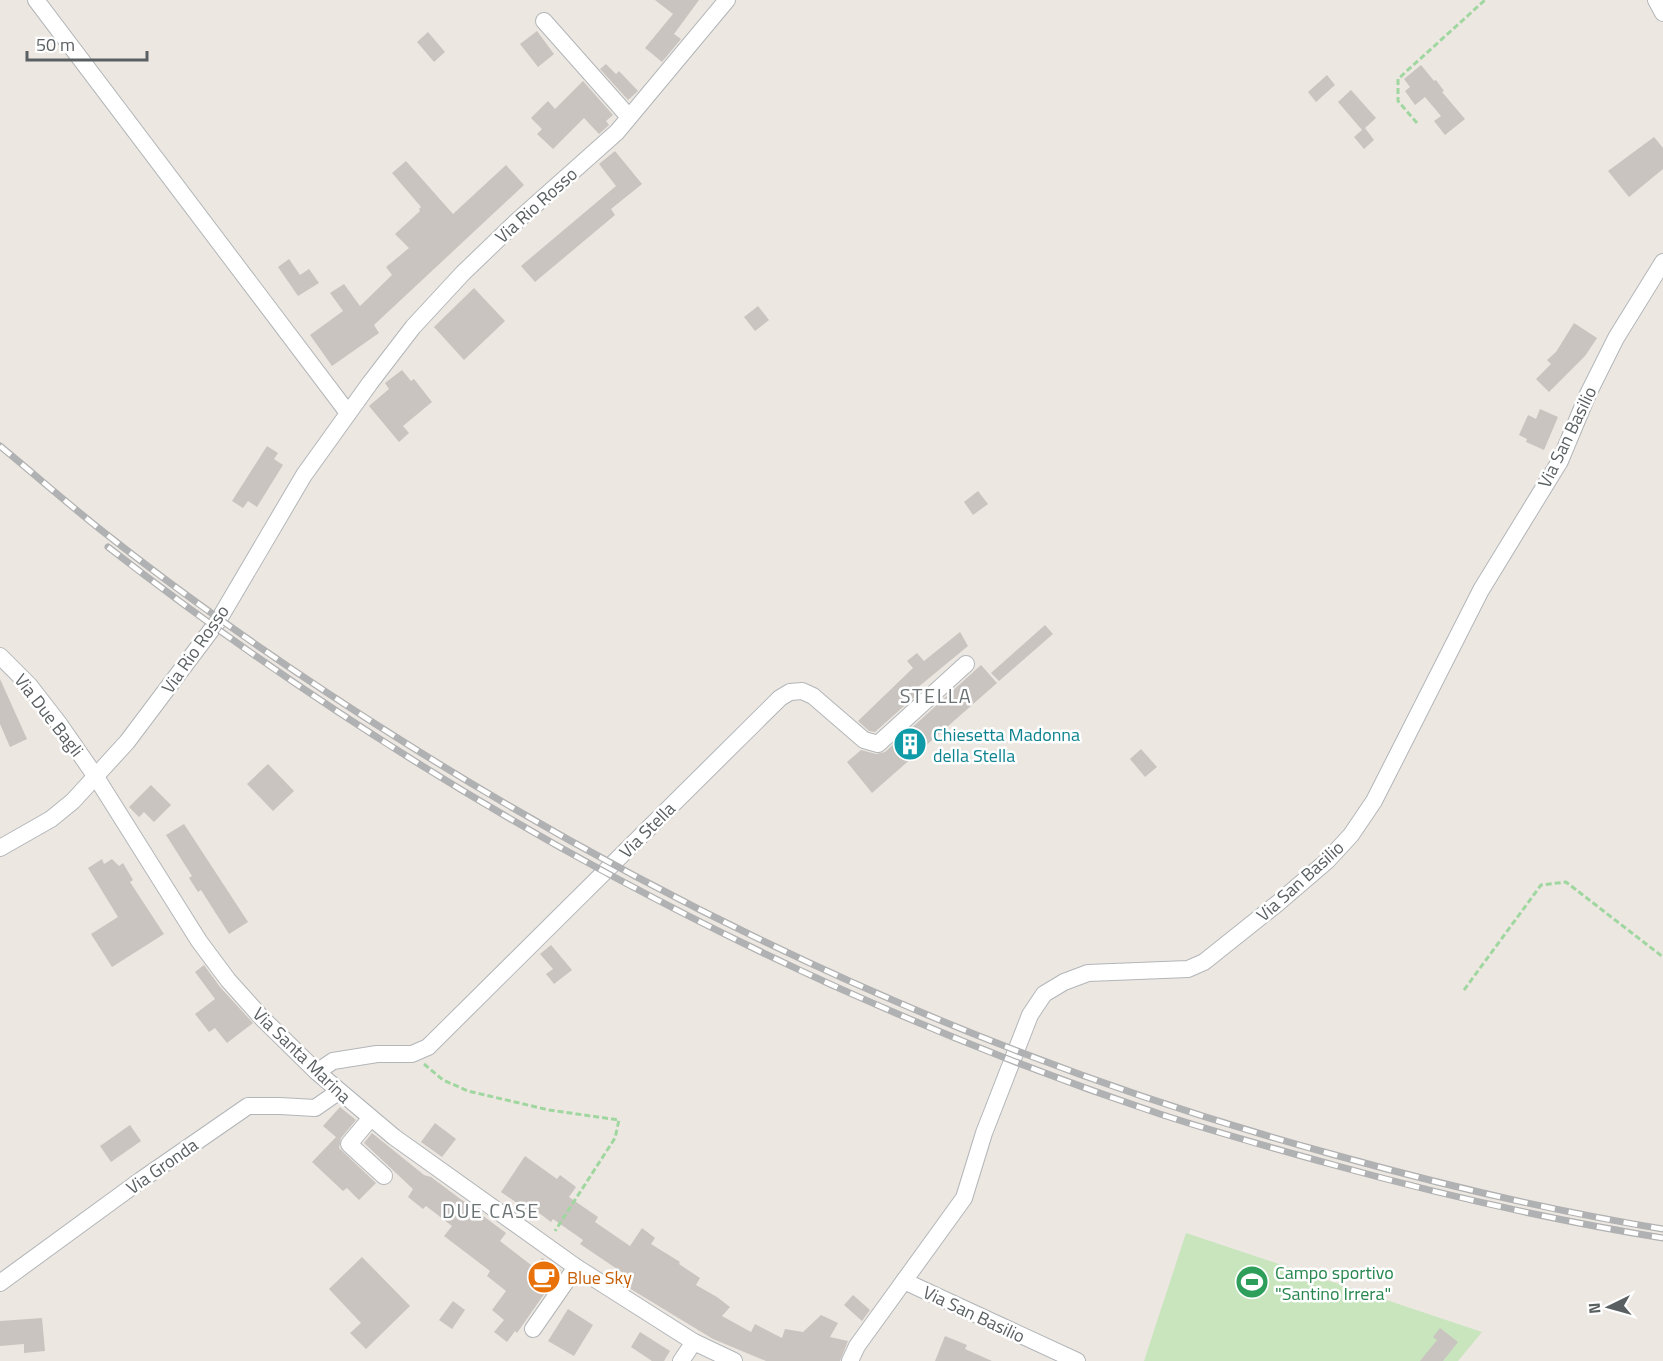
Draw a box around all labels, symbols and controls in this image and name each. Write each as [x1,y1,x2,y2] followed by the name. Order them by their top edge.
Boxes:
[27,24,147,62] scale bar
[36,31,75,58] text: 50 m
[489,161,583,249] street label: Via Rio Rosso
[1531,382,1603,492] street label: Via San Basilio
[155,599,235,699] street label: Via Rio Rosso
[8,668,90,762] street label: Via Due Bagli
[900,680,972,711] district label: STELLA
[933,721,1080,769] place label: Chiesetta Madonna della Stella
[892,726,928,762] building icon: Chiesetta Madonna della Stella
[613,796,681,864] street label: Via Stella
[1250,834,1350,928] street label: Via San Basilio
[247,1001,357,1109] street label: Via Santa Marina
[121,1131,203,1201] street label: Via Gronda
[442,1195,540,1226] district label: DUE CASE
[526,1259,562,1295] cafe icon: Blue Sky
[1275,1259,1394,1307] place label: Campo sportivo "Santino Irrera"
[567,1264,632,1291] place label: Blue Sky
[1234,1264,1270,1300] sports icon: Campo sportivo "Santino Irrera"
[1579,1277,1639,1337] north arrow
[919,1279,1029,1349] street label: Via San Basilio
[1582,1302,1606,1315] text: N

